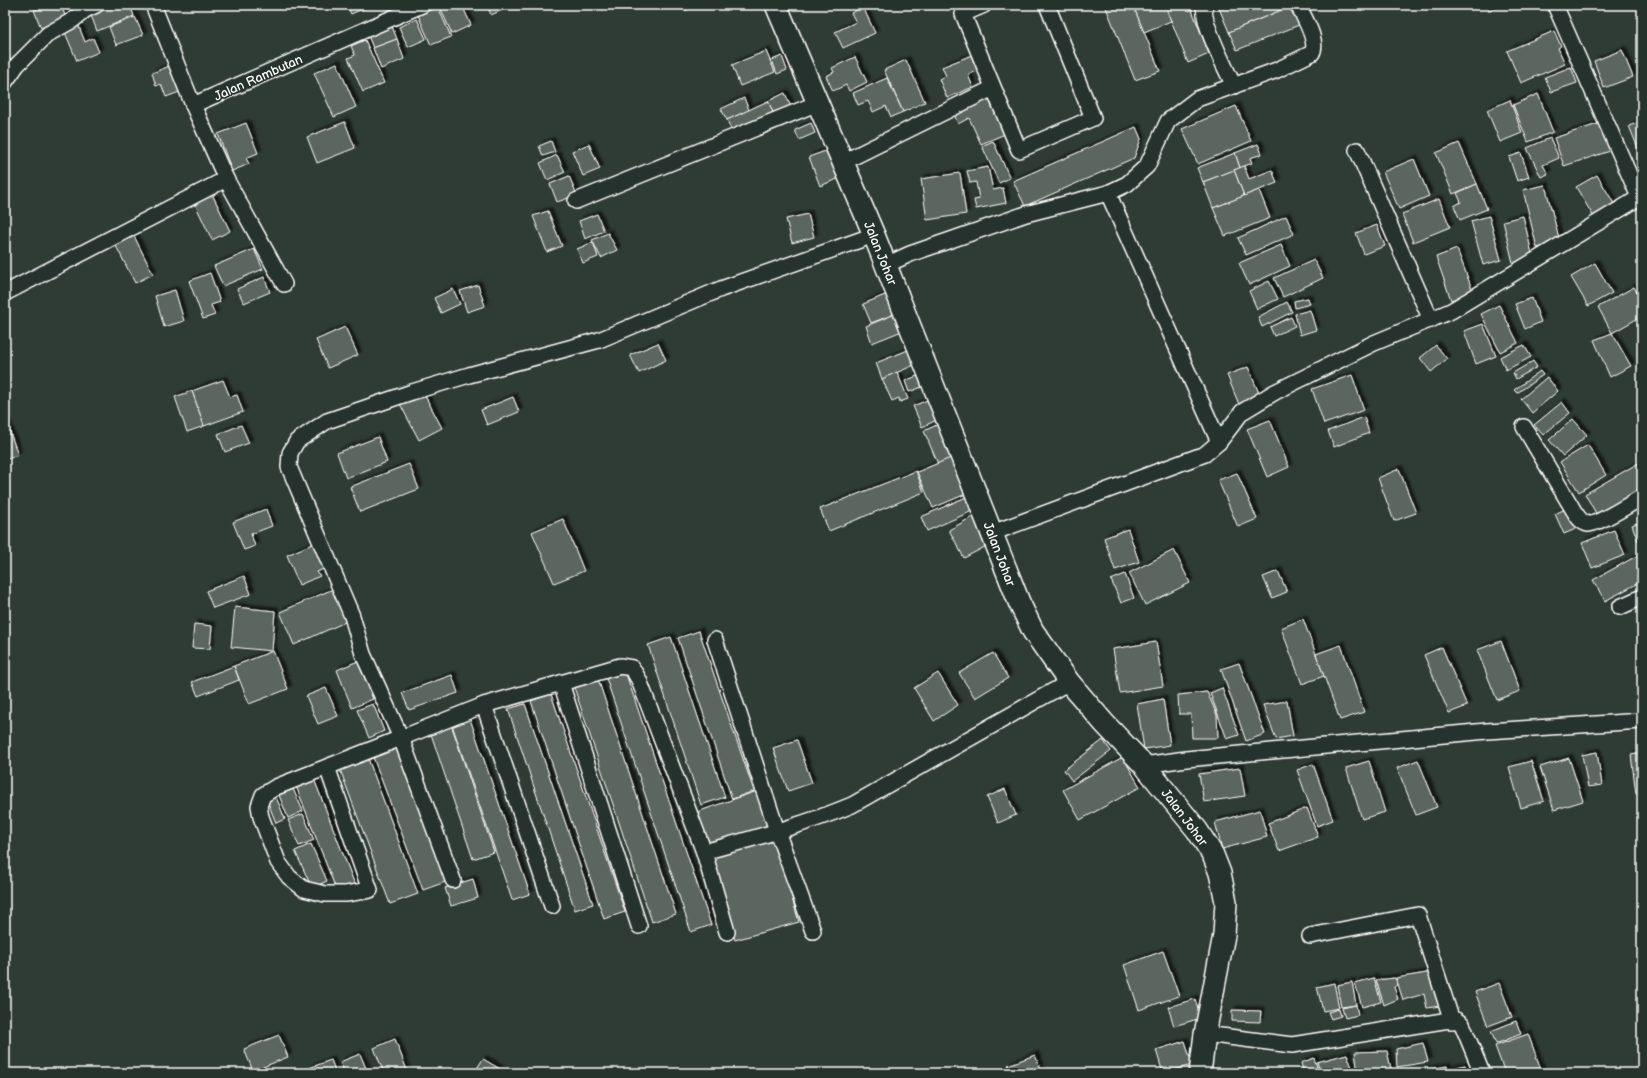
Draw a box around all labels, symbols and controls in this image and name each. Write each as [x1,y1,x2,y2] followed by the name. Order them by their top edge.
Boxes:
[212,51,305,105] street label: Jalan Rambutan
[860,219,900,288] street label: Jalan Johar
[980,520,1019,589] street label: Jalan Johar
[1158,786,1211,850] street label: Jalan Johar

